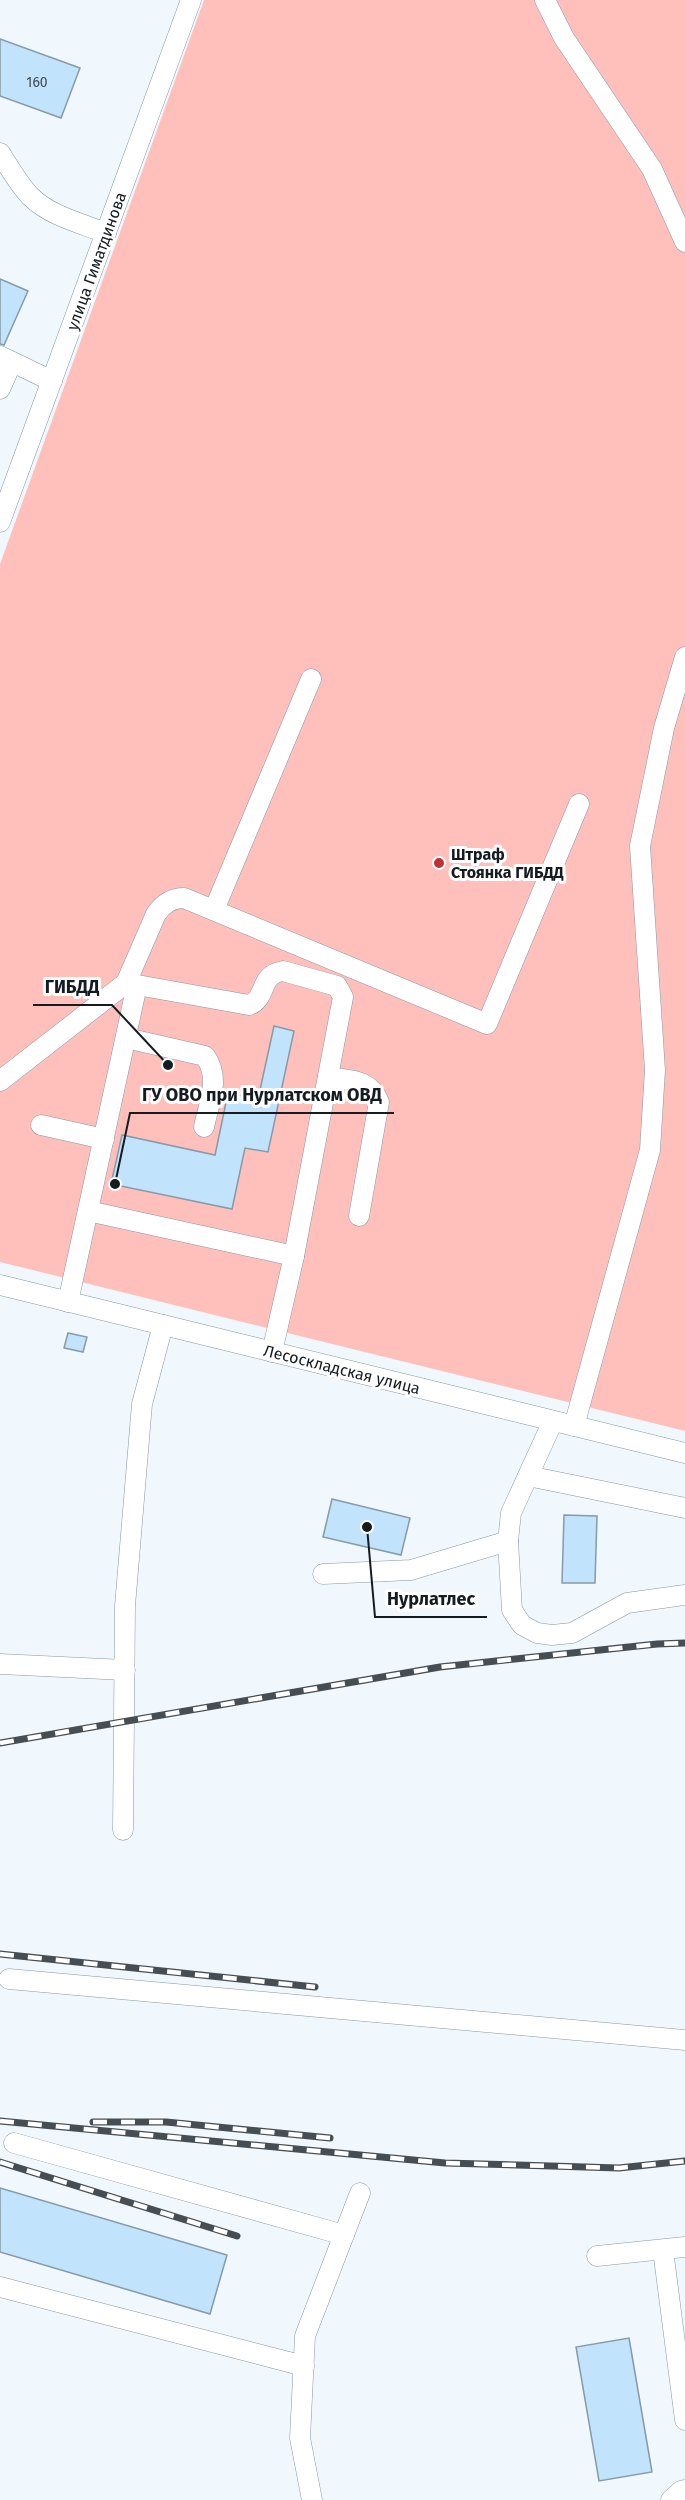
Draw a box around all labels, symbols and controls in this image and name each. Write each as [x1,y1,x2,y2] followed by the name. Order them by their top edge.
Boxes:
[26,74,48,91] house number: 160
[63,189,130,333] street label: улица Гиматдинова
[451,845,564,882] place label: Штраф Стоянка ГИБДД
[432,856,446,870] marker: Штраф Стоянка ГИБДД
[33,969,112,1005] callout: ГИБДД
[45,976,100,998] text: ГИБДД
[130,1077,394,1113] callout: ГУ ОВО при Нурлатском ОВД
[142,1084,383,1106] text: ГУ ОВО при Нурлатском ОВД
[262,1341,422,1398] street label: Лесоскладская улица
[375,1581,487,1617] callout: Нурлатлес
[387,1588,475,1610] text: Нурлатлес

